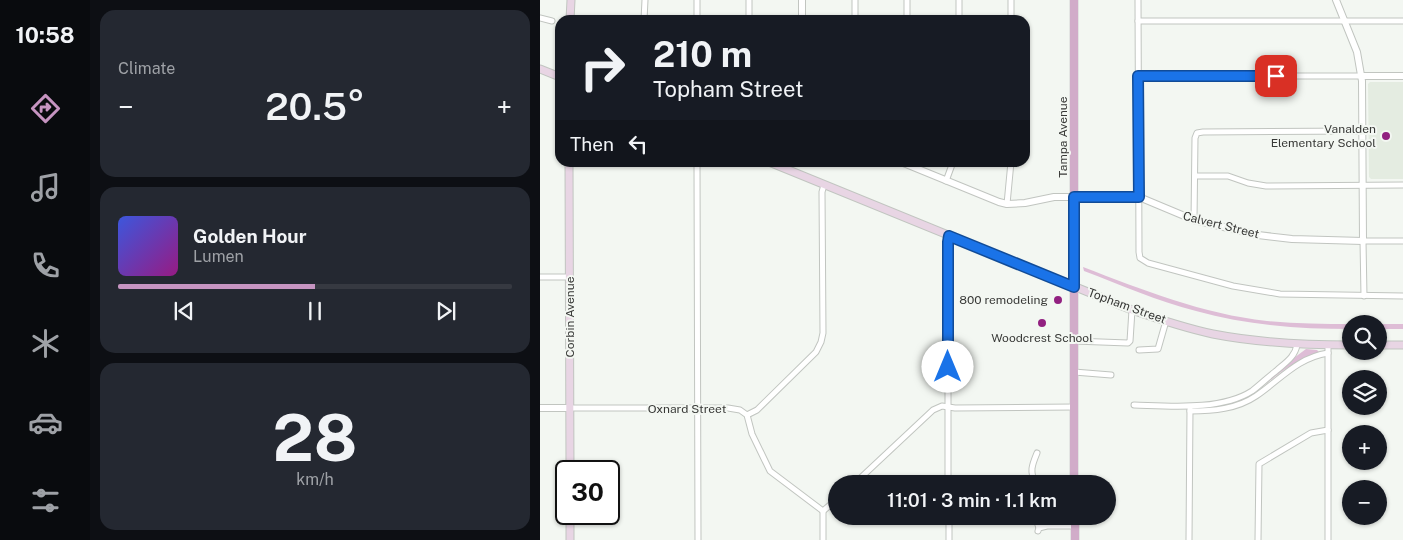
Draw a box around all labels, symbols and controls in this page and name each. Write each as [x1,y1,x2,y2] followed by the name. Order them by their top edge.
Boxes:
[15,22,75,48] text: 10:58
[653,34,752,75] text: 210 m
[570,35,635,100] icon: right
[1255,55,1297,97] pin
[118,59,175,78] text: Climate
[1262,62,1290,90] icon: arrive
[653,76,804,102] text: Topham Street
[265,84,365,129] text: 20.5°
[118,90,134,123] text: −
[496,90,512,123] text: +
[28,91,63,126] icon: directions
[1056,96,1070,178] street label: Tampa Avenue
[1271,122,1376,150] place label: Vanalden Elementary School
[624,130,652,158] icon: left
[1380,130,1392,142] marker: Vanalden Elementary School
[570,133,614,155] text: Then
[28,170,63,205] icon: music
[1181,209,1261,241] street label: Calvert Street
[193,225,307,247] text: Golden Hour
[193,247,244,266] text: Lumen
[28,248,63,283] icon: phone
[563,276,577,357] street label: Corbin Avenue
[1086,285,1168,327] street label: Topham Street
[959,293,1048,307] place label: 800 remodeling
[1052,294,1064,306] marker: 800 remodeling
[170,297,198,325] icon: previous
[301,297,329,325] icon: pause
[432,297,460,325] icon: next
[1342,315,1387,525] map controls
[1342,315,1387,360] button: search
[1036,317,1048,329] marker: Woodcrest School
[28,326,63,361] icon: climate
[991,331,1093,345] place label: Woodcrest School
[921,340,973,392] position arrow
[1342,370,1387,415] button: layers
[273,399,357,476] text: 28
[648,402,727,416] street label: Oxnard Street
[28,405,63,440] icon: car
[1342,425,1387,470] button: +
[555,460,620,525] speed limit sign: 30
[296,470,334,489] text: km/h
[1342,480,1387,525] button: −
[28,483,63,518] icon: filters
[887,489,1057,511] text: 11:01 · 3 min · 1.1 km

